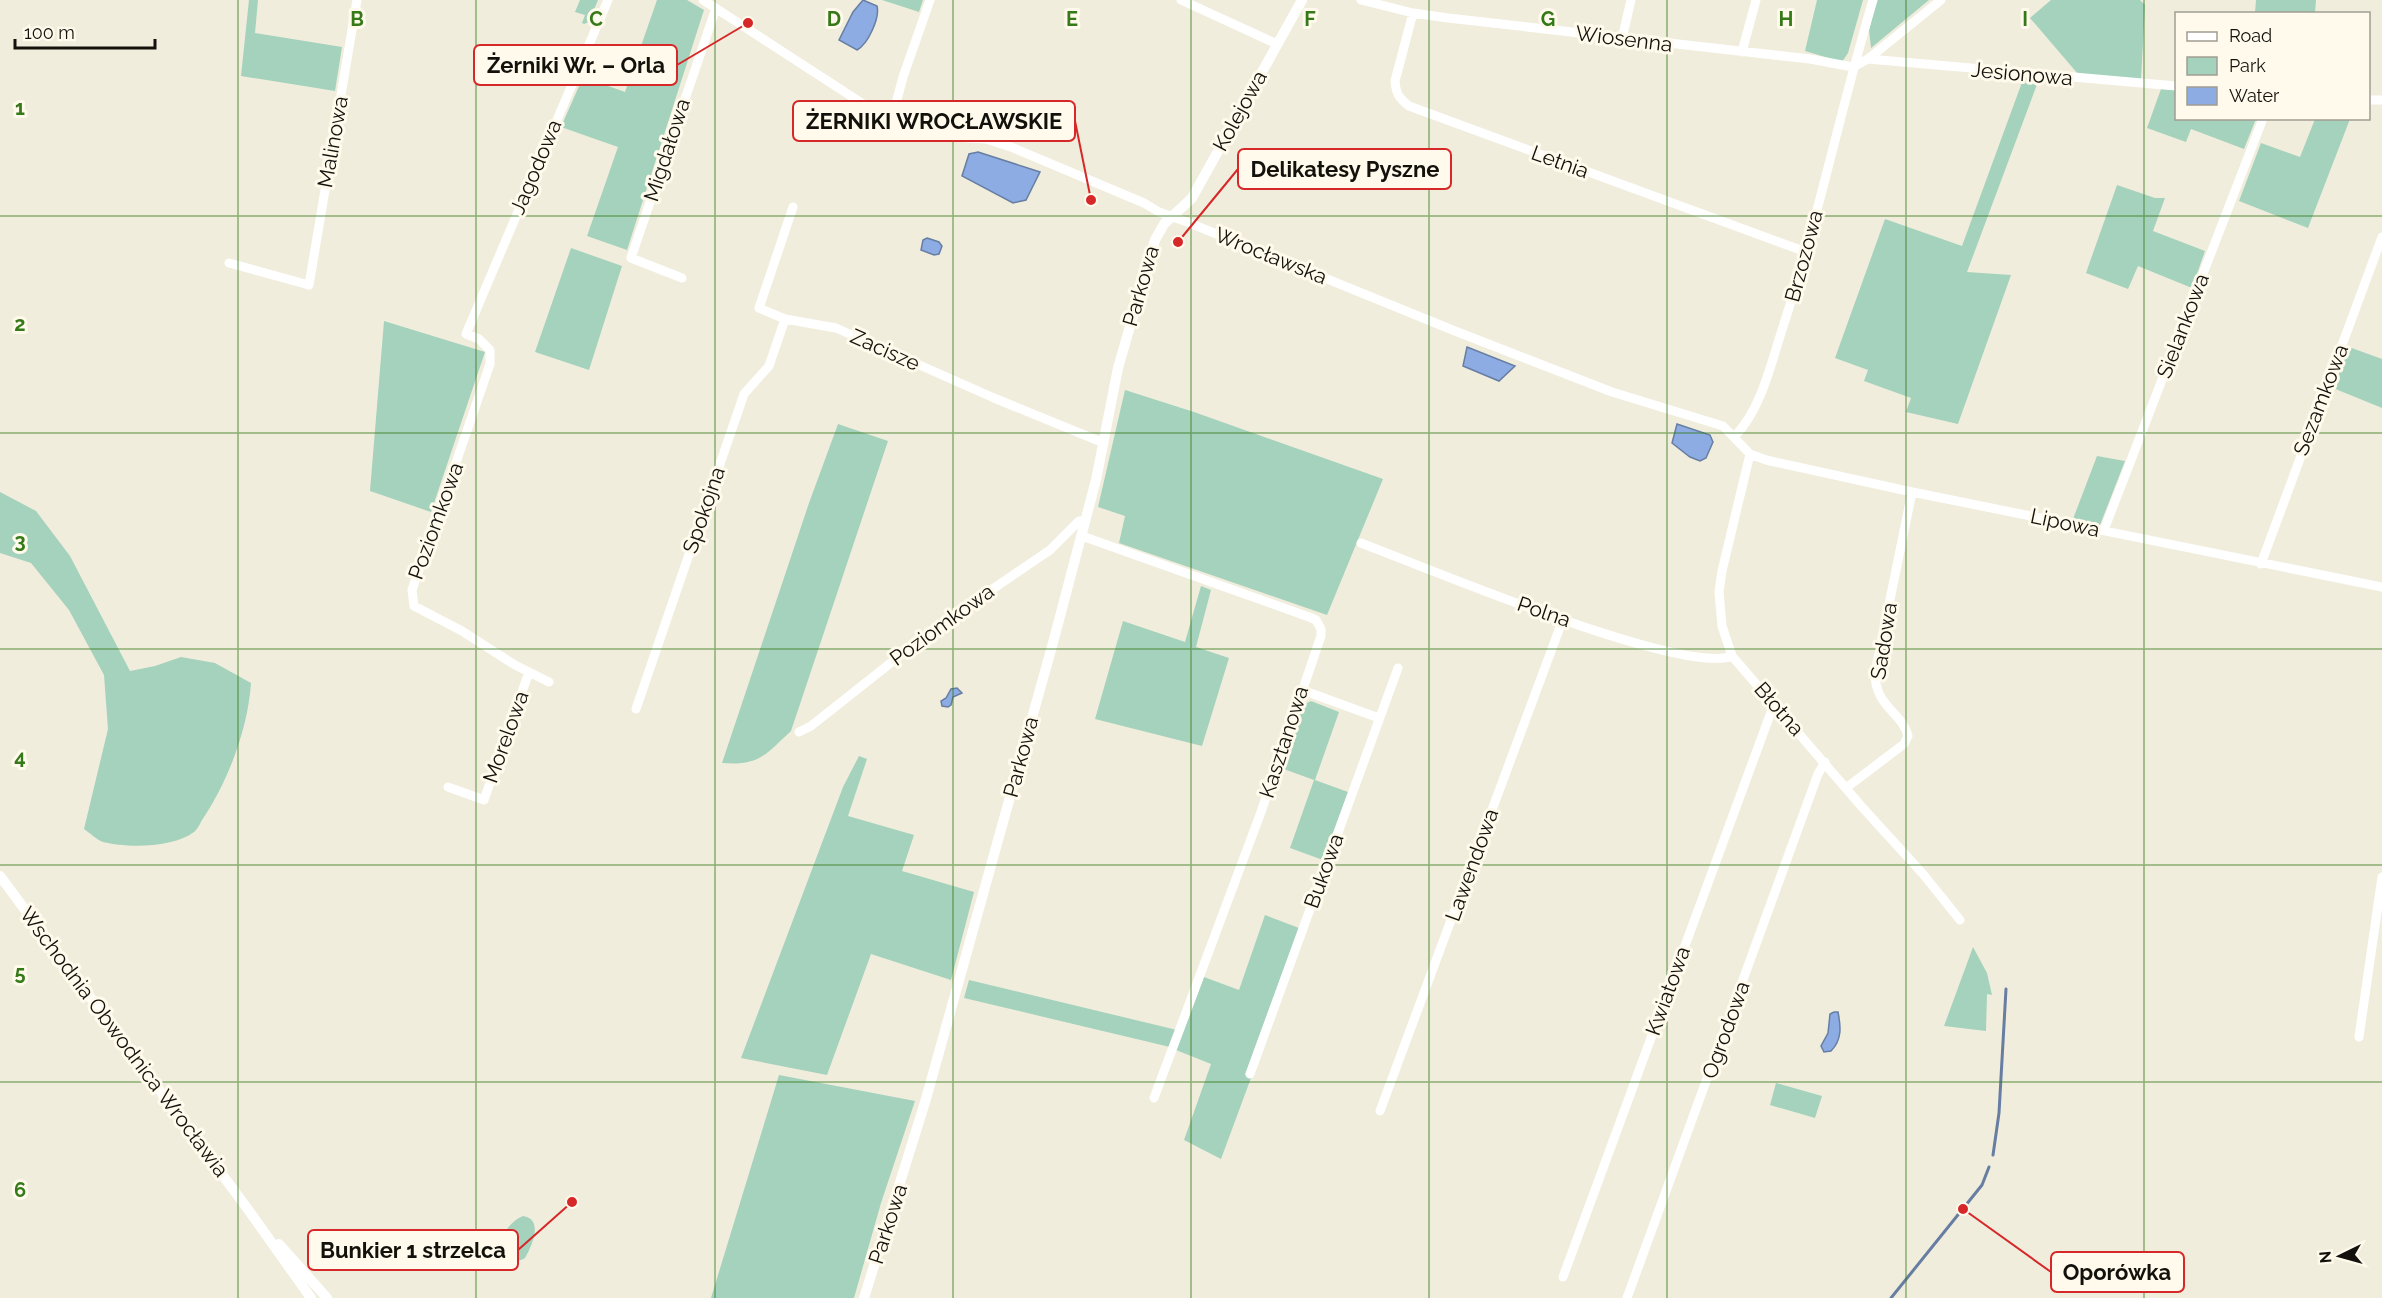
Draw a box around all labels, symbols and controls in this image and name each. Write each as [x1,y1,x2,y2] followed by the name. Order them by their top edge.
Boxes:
[350,7,364,31] text: B
[589,7,603,31] text: C
[827,7,841,31] text: D
[1066,7,1078,31] text: E
[1304,7,1316,31] text: F
[1541,7,1555,31] text: G
[1779,7,1793,31] text: H
[2022,7,2028,31] text: I
[15,12,154,50] scale bar
[2175,12,2370,120] legend
[1574,20,1674,57] street label: Wiosenna
[24,22,75,43] text: 100 m
[2229,25,2272,46] text: Road
[474,45,677,85] callout: Żerniki Wr. – Orla
[487,52,665,78] text: Żerniki Wr. – Orla
[2229,55,2266,76] text: Park
[1970,57,2074,90] street label: Jesionowa
[1207,66,1272,156] street label: Kolejowa
[2229,85,2280,106] text: Water
[312,94,353,190] street label: Malinowa
[638,95,695,205] street label: Migdałowa
[15,96,25,120] text: 1
[793,101,1075,141] callout: ŻERNIKI WROCŁAWSKIE
[806,108,1062,134] text: ŻERNIKI WROCŁAWSKIE
[504,116,567,218] street label: Jagodowa
[1528,140,1592,183] street label: Letnia
[1238,149,1451,189] callout: Delikatesy Pyszne
[1251,156,1439,182] text: Delikatesy Pyszne
[1779,207,1828,305] street label: Brzozowa
[1211,222,1331,289] street label: Wrocławska
[1117,243,1164,329] street label: Parkowa
[2151,270,2214,382] street label: Sielankowa
[14,312,26,336] text: 2
[847,323,924,376] street label: Zacisze
[2288,341,2353,459] street label: Sezamkowa
[403,459,468,583] street label: Poziomkowa
[677,463,730,556] street label: Spokojna
[2028,503,2102,542] street label: Lipowa
[14,529,26,553] text: 3
[885,578,999,671] street label: Poziomkowa
[1514,591,1574,632] street label: Polna
[1865,601,1902,681] street label: Sadowa
[1749,677,1810,741] street label: Błotna
[1254,683,1313,801] street label: Kasztanowa
[477,687,534,786] street label: Morelowa
[998,714,1043,800] street label: Parkowa
[14,745,26,769] text: 4
[1440,805,1503,925] street label: Lawendowa
[1299,830,1349,911] street label: Bukowa
[15,902,234,1182] street label: Wschodnia Obwodnica Wrocławia
[1640,943,1695,1039] street label: Kwiatowa
[14,961,26,985] text: 5
[1696,978,1755,1082] street label: Ogrodowa
[14,1178,26,1202] text: 6
[863,1181,912,1267] street label: Parkowa
[2310,1226,2370,1286] north arrow
[308,1230,518,1270] callout: Bunkier 1 strzelca
[320,1237,506,1263] text: Bunkier 1 strzelca
[2316,1250,2336,1264] text: N
[2051,1252,2184,1292] callout: Oporówka
[2063,1259,2171,1285] text: Oporówka

